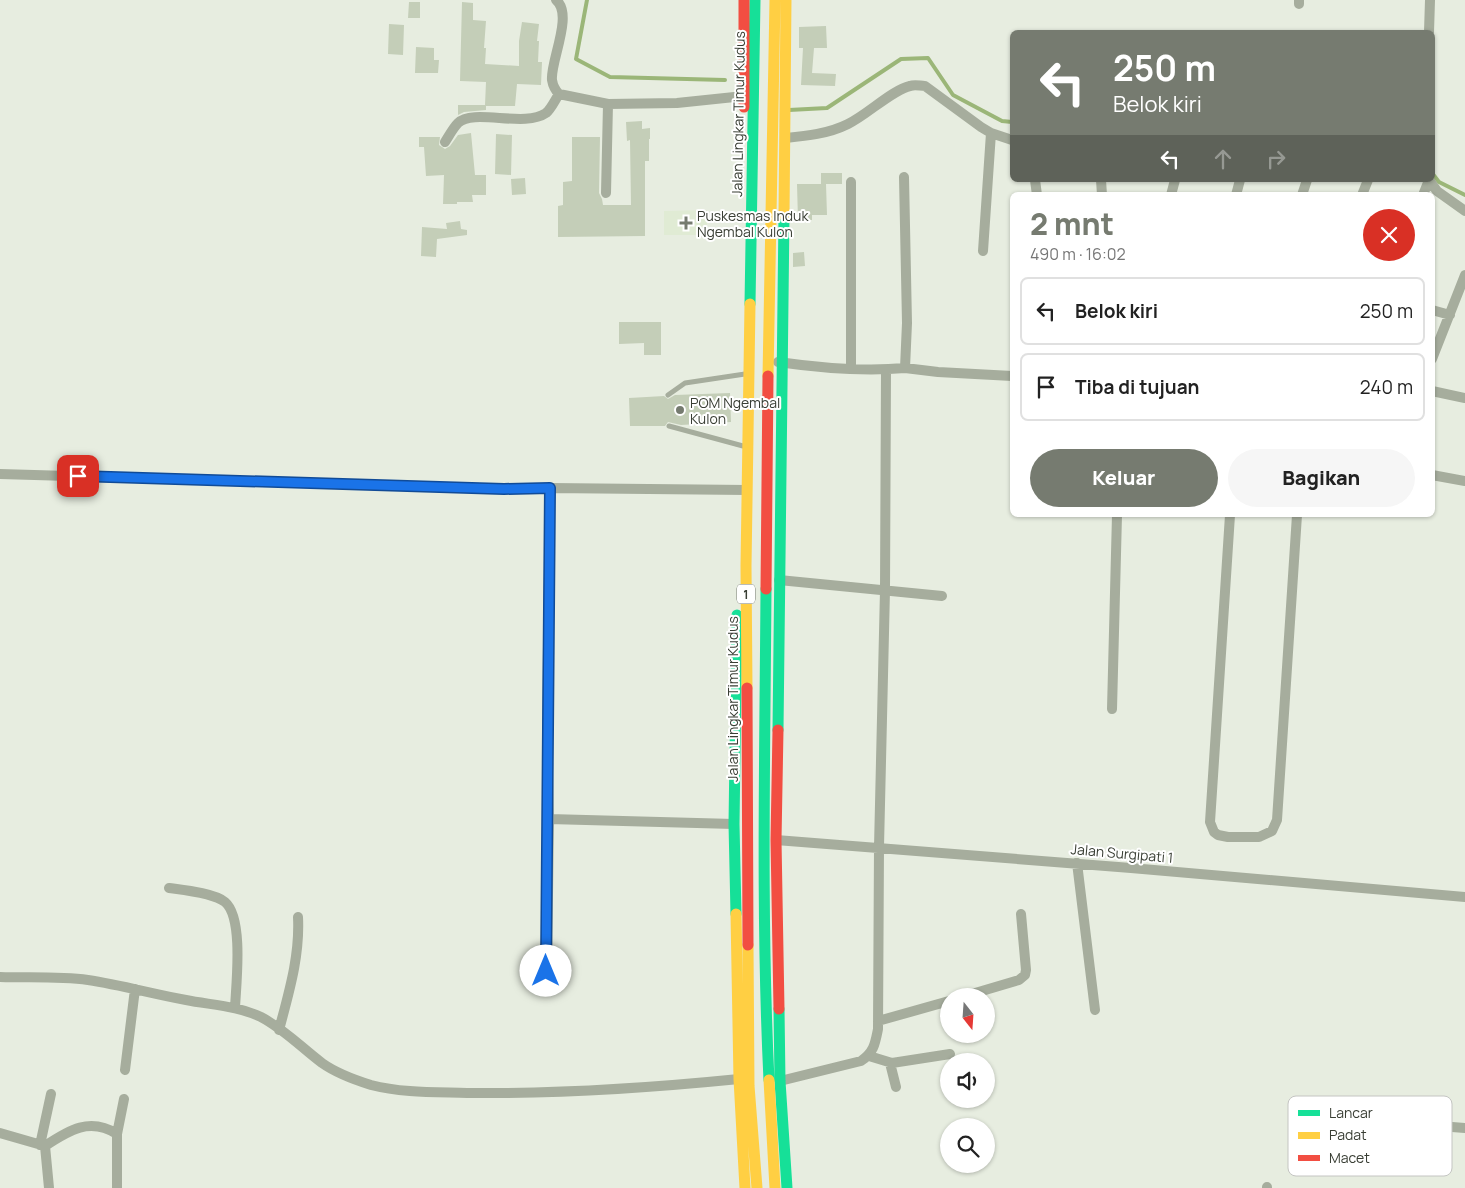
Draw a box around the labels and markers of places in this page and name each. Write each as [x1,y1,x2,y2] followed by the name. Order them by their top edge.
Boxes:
[697,206,809,241] place label: Puskesmas Induk Ngembal Kulon
[679,216,693,230] marker: Puskesmas Induk Ngembal Kulon
[690,393,780,428] place label: POM Ngembal Kulon
[674,404,686,416] marker: POM Ngembal Kulon
[57,455,99,497] pin

